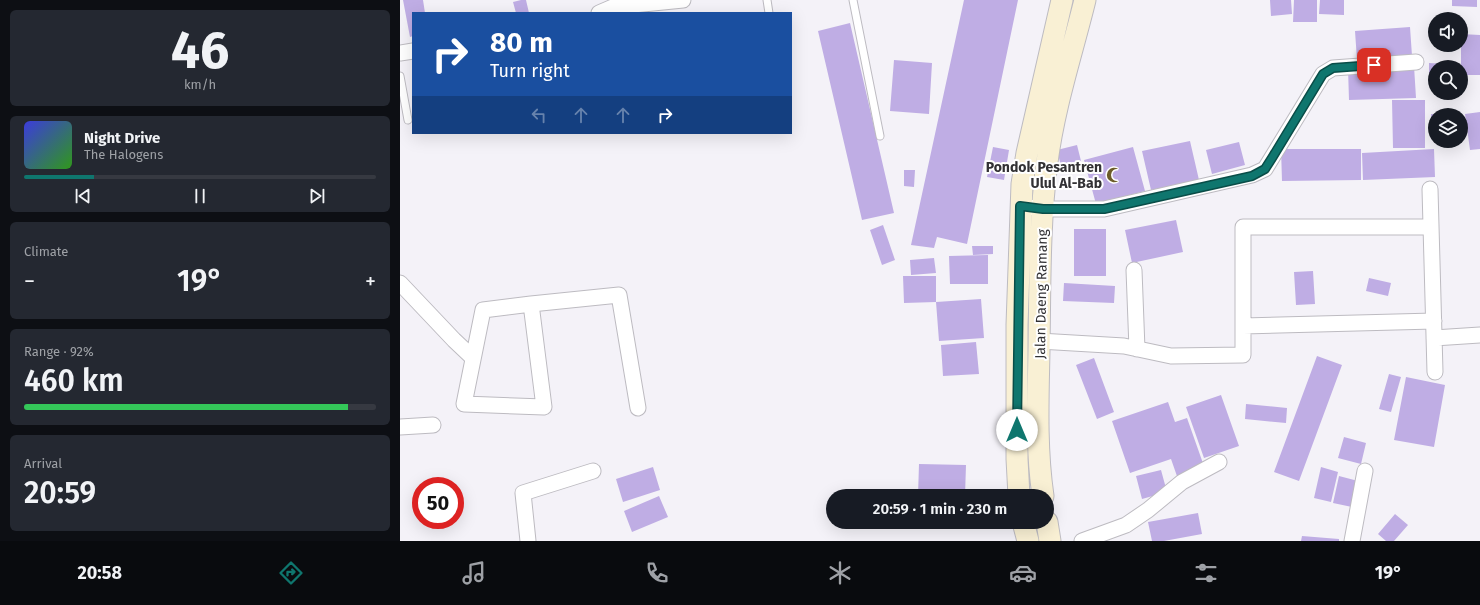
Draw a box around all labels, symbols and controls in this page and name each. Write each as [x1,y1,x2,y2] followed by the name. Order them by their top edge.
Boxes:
[1428,12,1468,148] map controls
[1428,12,1468,52] button: sound
[171,19,229,82] text: 46
[490,26,553,59] text: 80 m
[424,28,476,80] icon: right
[1357,48,1391,82] pin
[1363,54,1385,76] icon: arrive
[490,60,570,82] text: Turn right
[1428,60,1468,100] button: search
[184,77,216,92] text: km/h
[528,104,550,126] icon: left
[570,104,592,126] icon: ahead
[612,104,634,126] icon: ahead
[654,104,676,126] icon: right
[1428,108,1468,148] button: layers
[84,129,160,147] text: Night Drive
[84,147,163,162] text: The Halogens
[986,159,1102,192] place label: Pondok Pesantren Ulul Al-Bab
[1105,166,1123,184] mosque icon: Pondok Pesantren Ulul Al-Bab
[72,185,94,207] icon: previous
[189,185,211,207] icon: pause
[306,185,328,207] icon: next
[1032,228,1051,359] street label: Jalan Daeng Ramang
[24,244,68,259] text: Climate
[177,263,223,299] text: 19°
[24,268,35,295] text: −
[365,268,376,295] text: +
[24,344,94,359] text: Range · 92%
[24,363,124,399] text: 460 km
[996,409,1038,451] position arrow
[24,456,62,471] text: Arrival
[24,475,96,511] text: 20:59
[412,477,464,529] speed limit sign: 50
[873,500,1007,518] text: 20:59 · 1 min · 230 m
[277,559,305,587] icon: directions
[460,559,488,587] icon: music
[643,559,671,587] icon: phone
[826,559,854,587] icon: climate
[1009,559,1037,587] icon: car
[1192,559,1220,587] icon: filters
[77,562,122,584] text: 20:58
[1375,562,1402,584] text: 19°

